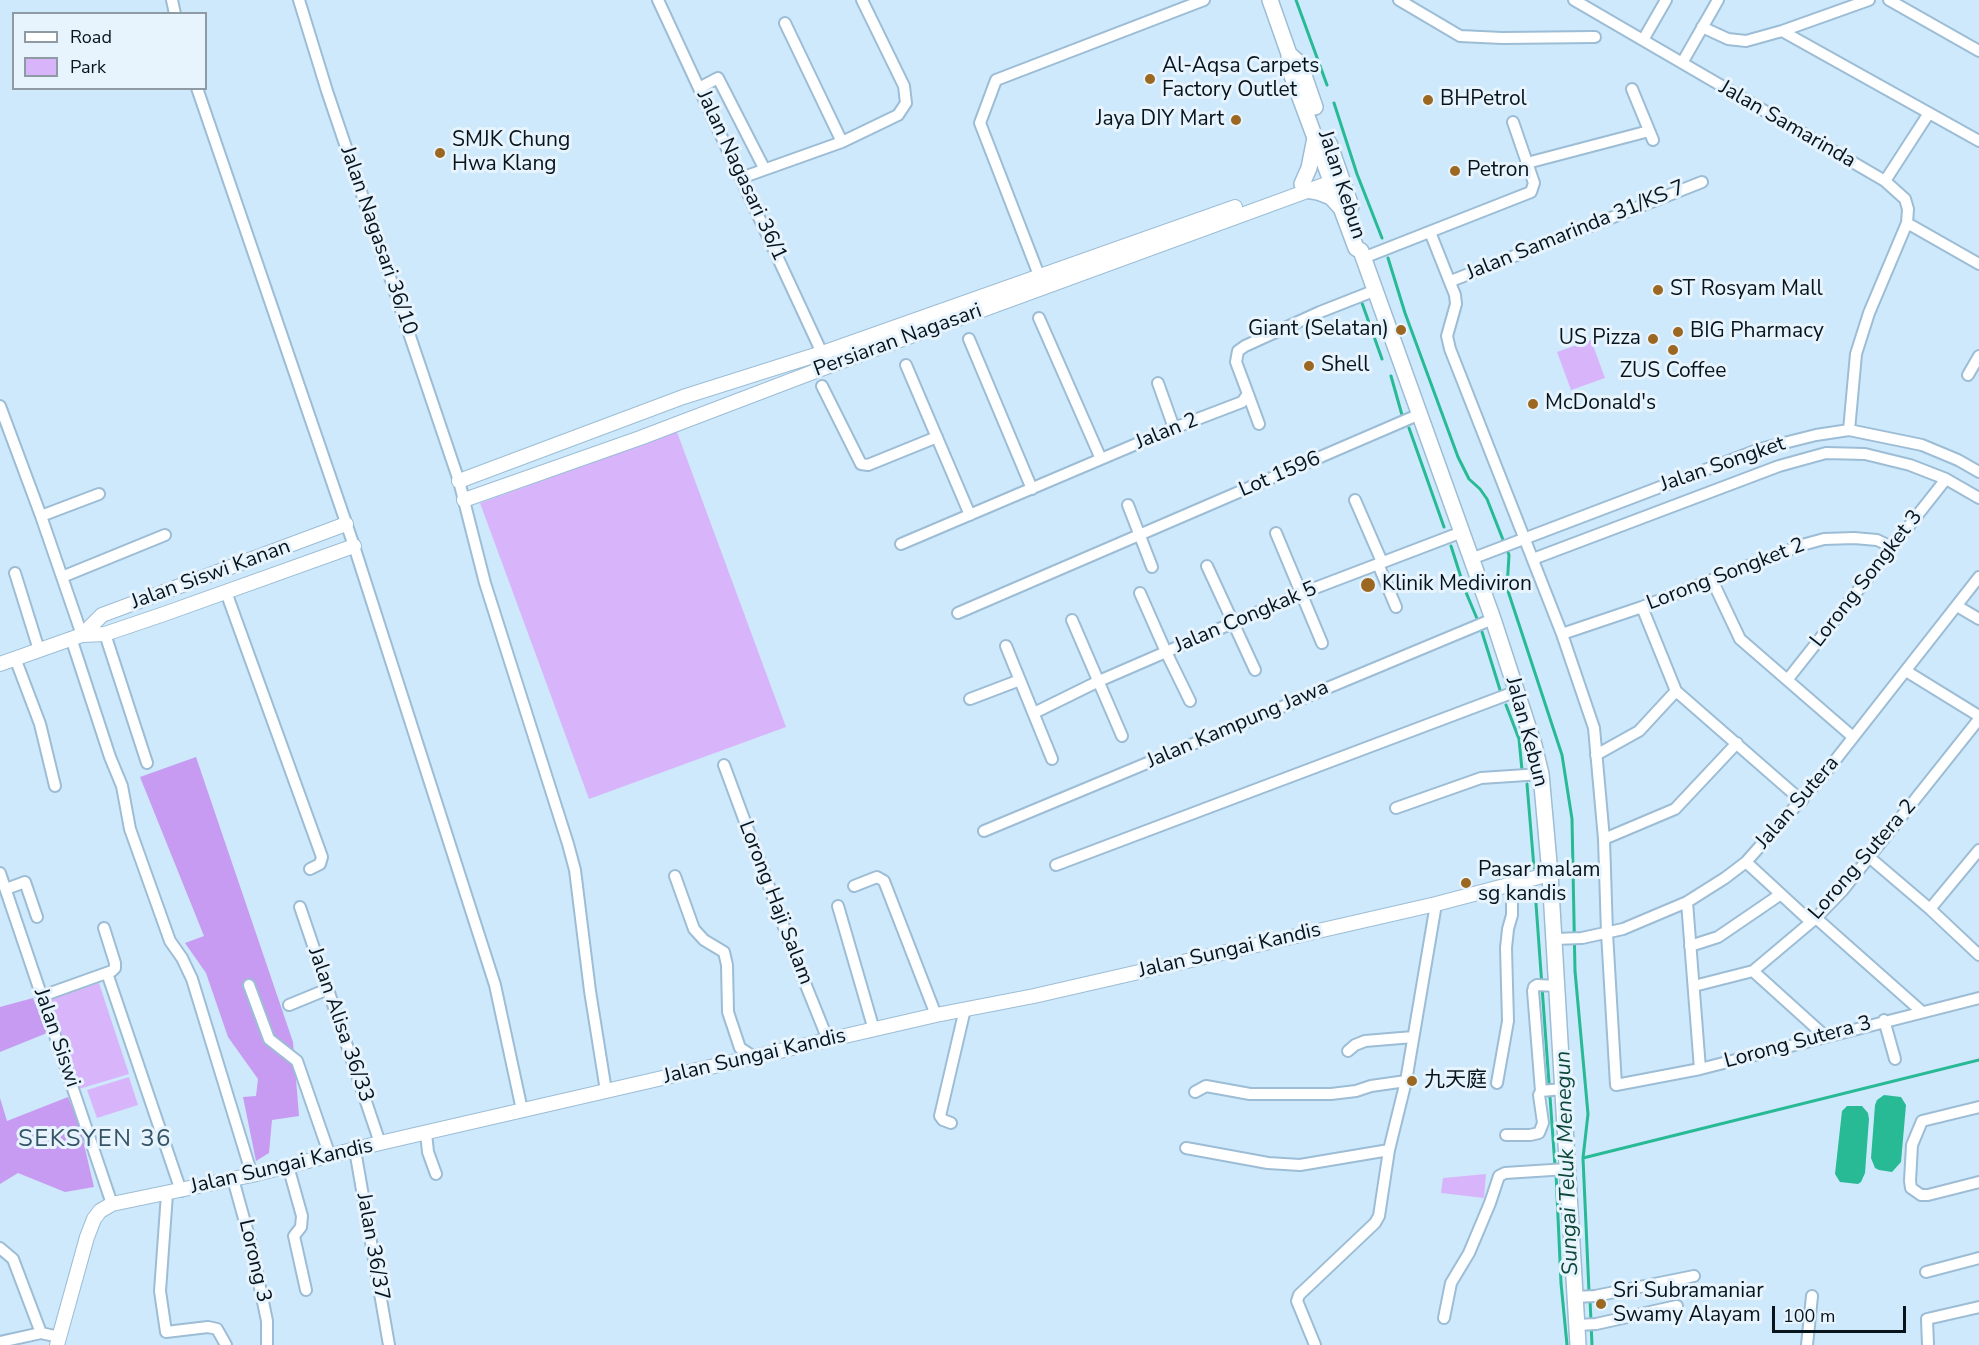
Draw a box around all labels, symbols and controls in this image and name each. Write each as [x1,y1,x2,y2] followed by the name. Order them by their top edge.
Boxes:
[12,12,207,90] legend
[70,25,112,49] text: Road
[1162,54,1319,104] place label: Al-Aqsa Carpets Factory Outlet
[70,55,106,79] text: Park
[1143,72,1157,86] marker: Al-Aqsa Carpets Factory Outlet
[1714,76,1860,174] street label: Jalan Samarinda
[690,87,792,265] street label: Jalan Nagasari 36/1
[1440,87,1527,113] place label: BHPetrol
[1421,93,1435,107] marker: BHPetrol
[1096,107,1224,133] place label: Jaya DIY Mart
[1229,113,1243,127] marker: Jaya DIY Mart
[452,128,570,178] place label: SMJK Chung Hwa Klang
[1312,128,1370,242] street label: Jalan Kebun
[334,143,422,339] street label: Jalan Nagasari 36/10
[433,146,447,160] marker: SMJK Chung Hwa Klang
[1467,158,1529,184] place label: Petron
[1448,164,1462,178] marker: Petron
[1463,176,1689,286] street label: Jalan Samarinda 31/KS 7
[1670,277,1823,303] place label: ST Rosyam Mall
[1651,283,1665,297] marker: ST Rosyam Mall
[810,299,986,383] street label: Persiaran Nagasari
[1248,317,1389,343] place label: Giant (Selatan)
[1690,319,1824,345] place label: BIG Pharmacy
[1394,323,1408,337] marker: Giant (Selatan)
[1671,325,1685,339] marker: BIG Pharmacy
[1559,326,1641,352] place label: US Pizza
[1646,332,1660,346] marker: US Pizza
[1666,343,1680,357] marker: ZUS Coffee
[1321,353,1369,379] place label: Shell
[1302,359,1316,373] marker: Shell
[1620,359,1726,385] place label: ZUS Coffee
[1545,391,1656,417] place label: McDonald's
[1526,397,1540,411] marker: McDonald's
[1132,408,1202,456] street label: Jalan 2
[1657,432,1789,498] street label: Jalan Songket
[1235,447,1325,503] street label: Lot 1596
[1806,505,1928,653] street label: Lorong Songket 3
[1643,533,1809,617] street label: Lorong Songket 2
[128,535,294,615] street label: Jalan Siswi Kanan
[1382,572,1532,598] place label: Klinik Mediviron
[1359,576,1377,594] marker: Klinik Mediviron
[1171,577,1321,659] street label: Jalan Congkak 5
[1499,674,1553,790] street label: Jalan Kebun
[1143,675,1333,775] street label: Jalan Kampung Jawa
[1751,752,1845,854] street label: Jalan Sutera
[1804,795,1922,925] street label: Lorong Sutera 2
[732,818,818,988] street label: Lorong Haji Salam
[1478,858,1600,908] place label: Pasar malam sg kandis
[1459,876,1473,890] marker: Pasar malam sg kandis
[1136,918,1324,984] street label: Jalan Sungai Kandis
[302,944,378,1106] street label: Jalan Alisa 36/33
[27,985,85,1091] street label: Jalan Siswi
[1722,1011,1874,1075] street label: Lorong Sutera 3
[661,1024,849,1090] street label: Jalan Sungai Kandis
[1551,1050,1585,1276] water label: Sungai Teluk Menegun
[1424,1068,1487,1094] place label: 九天庭
[1405,1074,1419,1088] marker: 九天庭
[18,1126,172,1154] district label: SEKSYEN 36
[188,1134,376,1200] street label: Jalan Sungai Kandis
[350,1191,394,1303] street label: Jalan 36/37
[232,1217,276,1305] street label: Lorong 3
[1613,1279,1764,1329] place label: Sri Subramaniar Swamy Alayam
[1775,1294,1908,1332] scale bar
[1594,1297,1608,1311] marker: Sri Subramaniar Swamy Alayam
[1783,1304,1835,1328] text: 100 m

